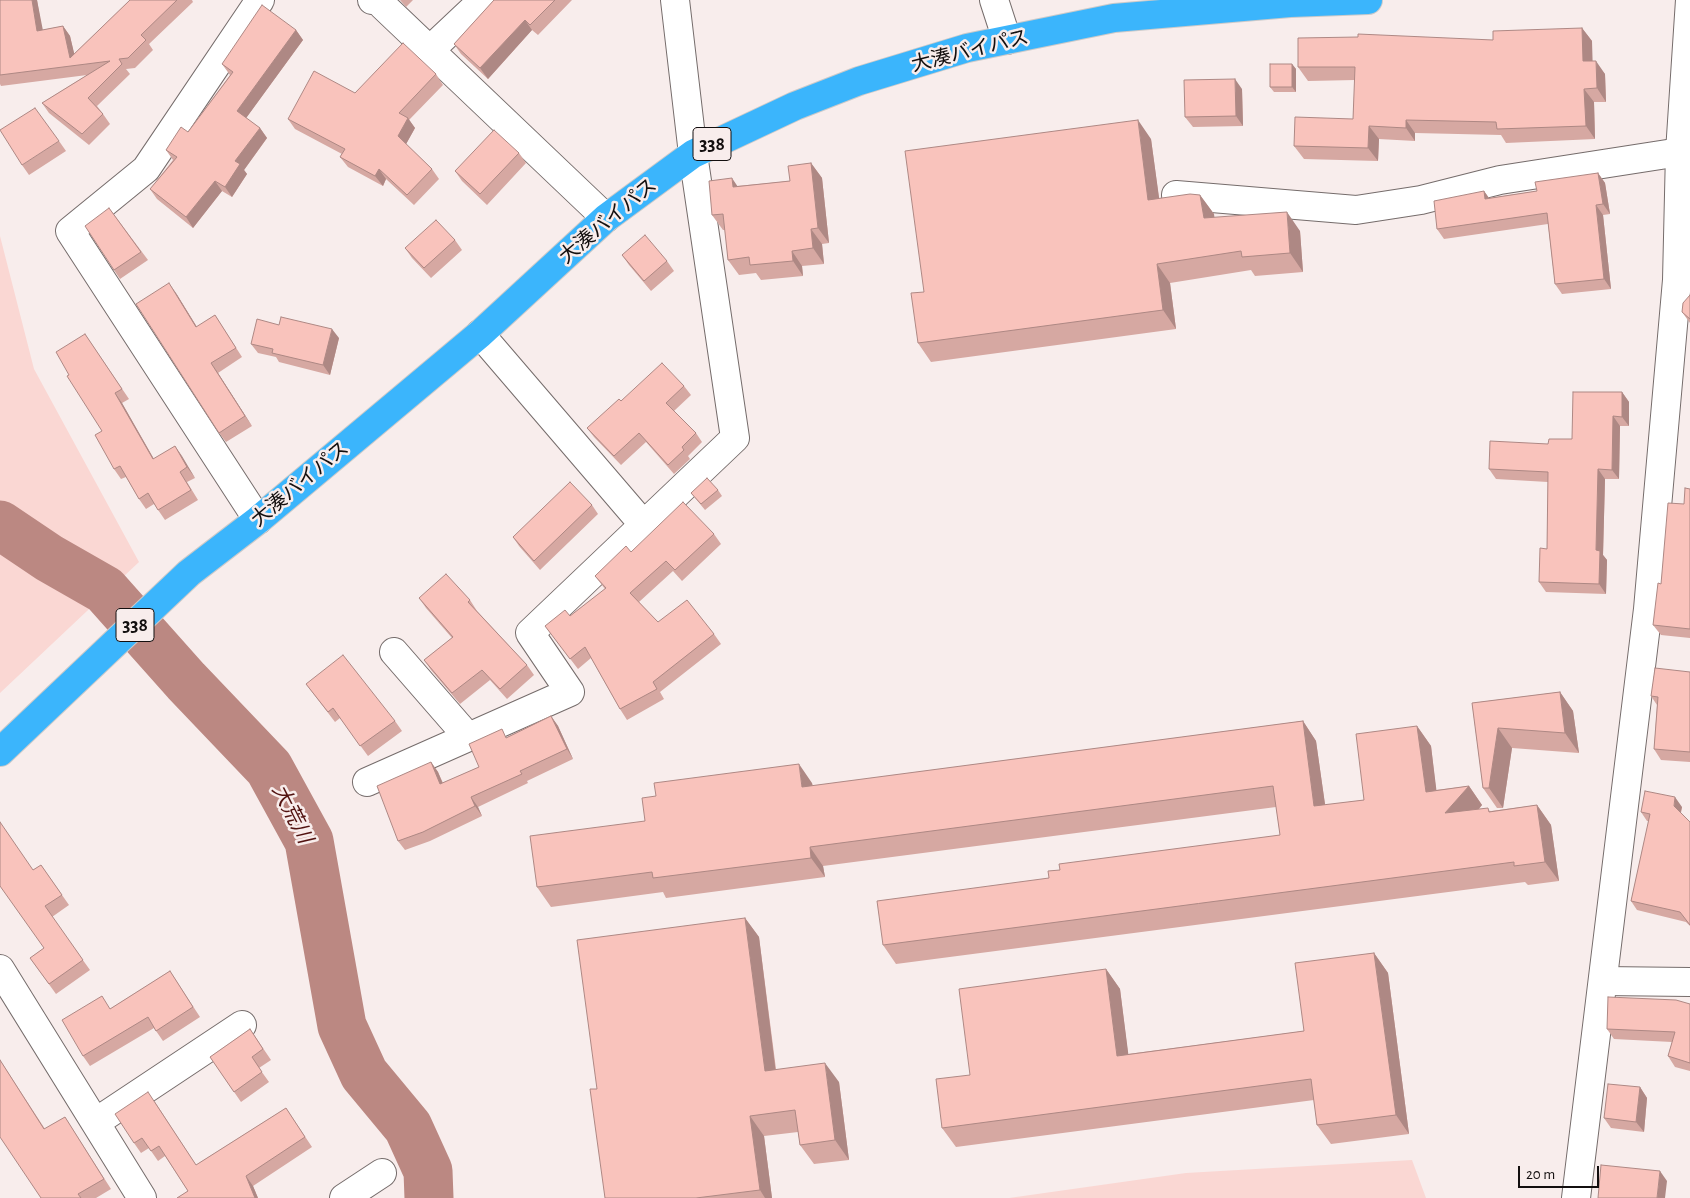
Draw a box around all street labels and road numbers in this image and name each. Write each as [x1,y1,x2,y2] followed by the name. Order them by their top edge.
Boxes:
[909,25,1031,77] street label: 大湊バイパス
[693,128,731,160] road number: 338
[554,173,662,269] street label: 大湊バイパス
[246,436,354,532] street label: 大湊バイパス
[116,608,154,642] road number: 338

